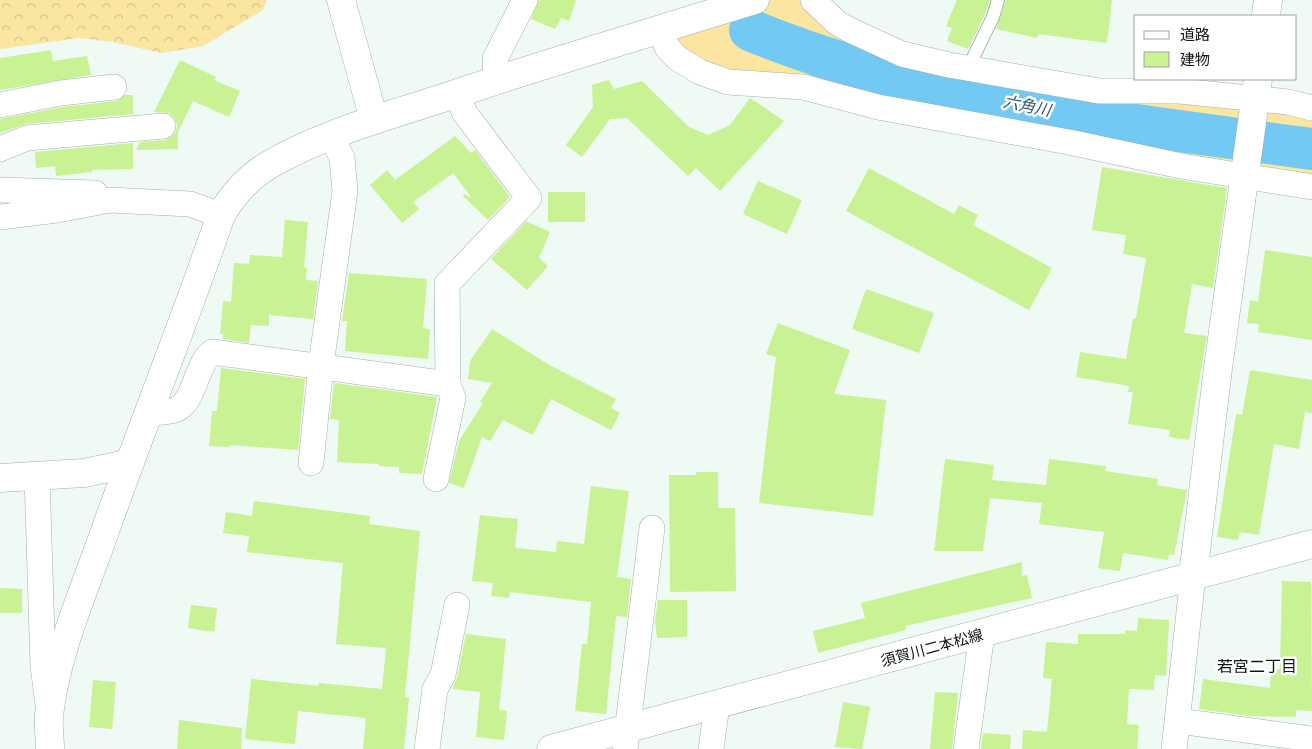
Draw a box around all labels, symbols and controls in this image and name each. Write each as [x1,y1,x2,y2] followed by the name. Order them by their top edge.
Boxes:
[1134,15,1297,80] legend
[1180,26,1210,44] text: 道路
[1180,51,1210,69] text: 建物
[1002,92,1054,120] water label: 六角川
[879,626,985,670] street label: 須賀川二本松線
[1217,657,1297,676] district label: 若宮二丁目

